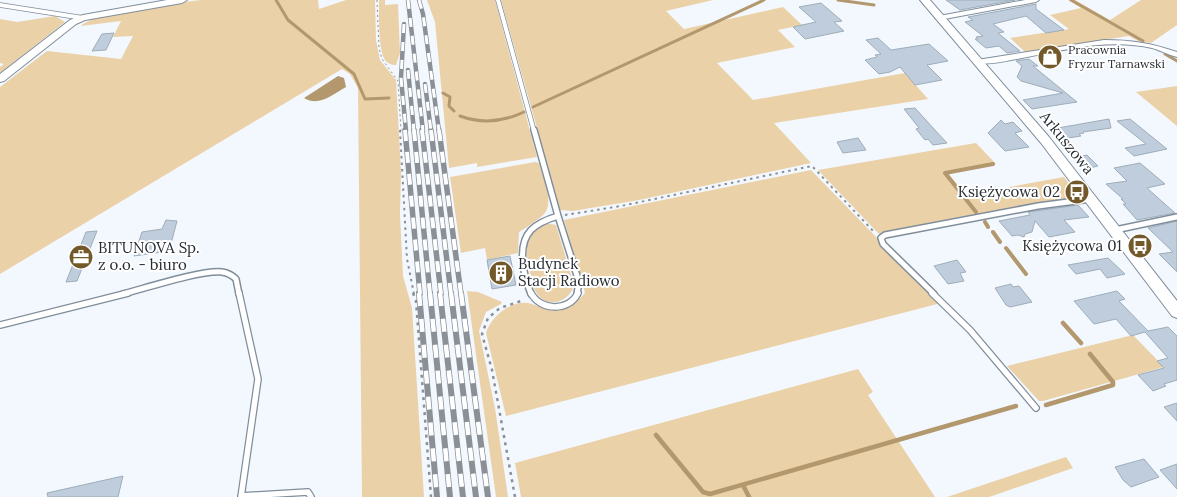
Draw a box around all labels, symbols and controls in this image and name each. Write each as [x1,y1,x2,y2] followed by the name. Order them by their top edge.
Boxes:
[1068,42,1165,71] place label: Pracownia Fryzur Tarnawski
[1037,44,1063,70] shop icon: Pracownia Fryzur Tarnawski
[1036,107,1099,178] street label: Arkuszowa
[1064,179,1090,205] bus stop icon: Księżycowa 02
[958,182,1060,201] place label: Księżycowa 02
[1127,233,1153,259] bus stop icon: Księżycowa 01
[1022,236,1122,255] place label: Księżycowa 01
[98,238,200,274] place label: BITUNOVA Sp. z o.o. - biuro
[68,244,94,270] office icon: BITUNOVA Sp. z o.o. - biuro
[518,254,620,290] place label: Budynek Stacji Radiowo
[488,260,514,286] building icon: Budynek Stacji Radiowo

